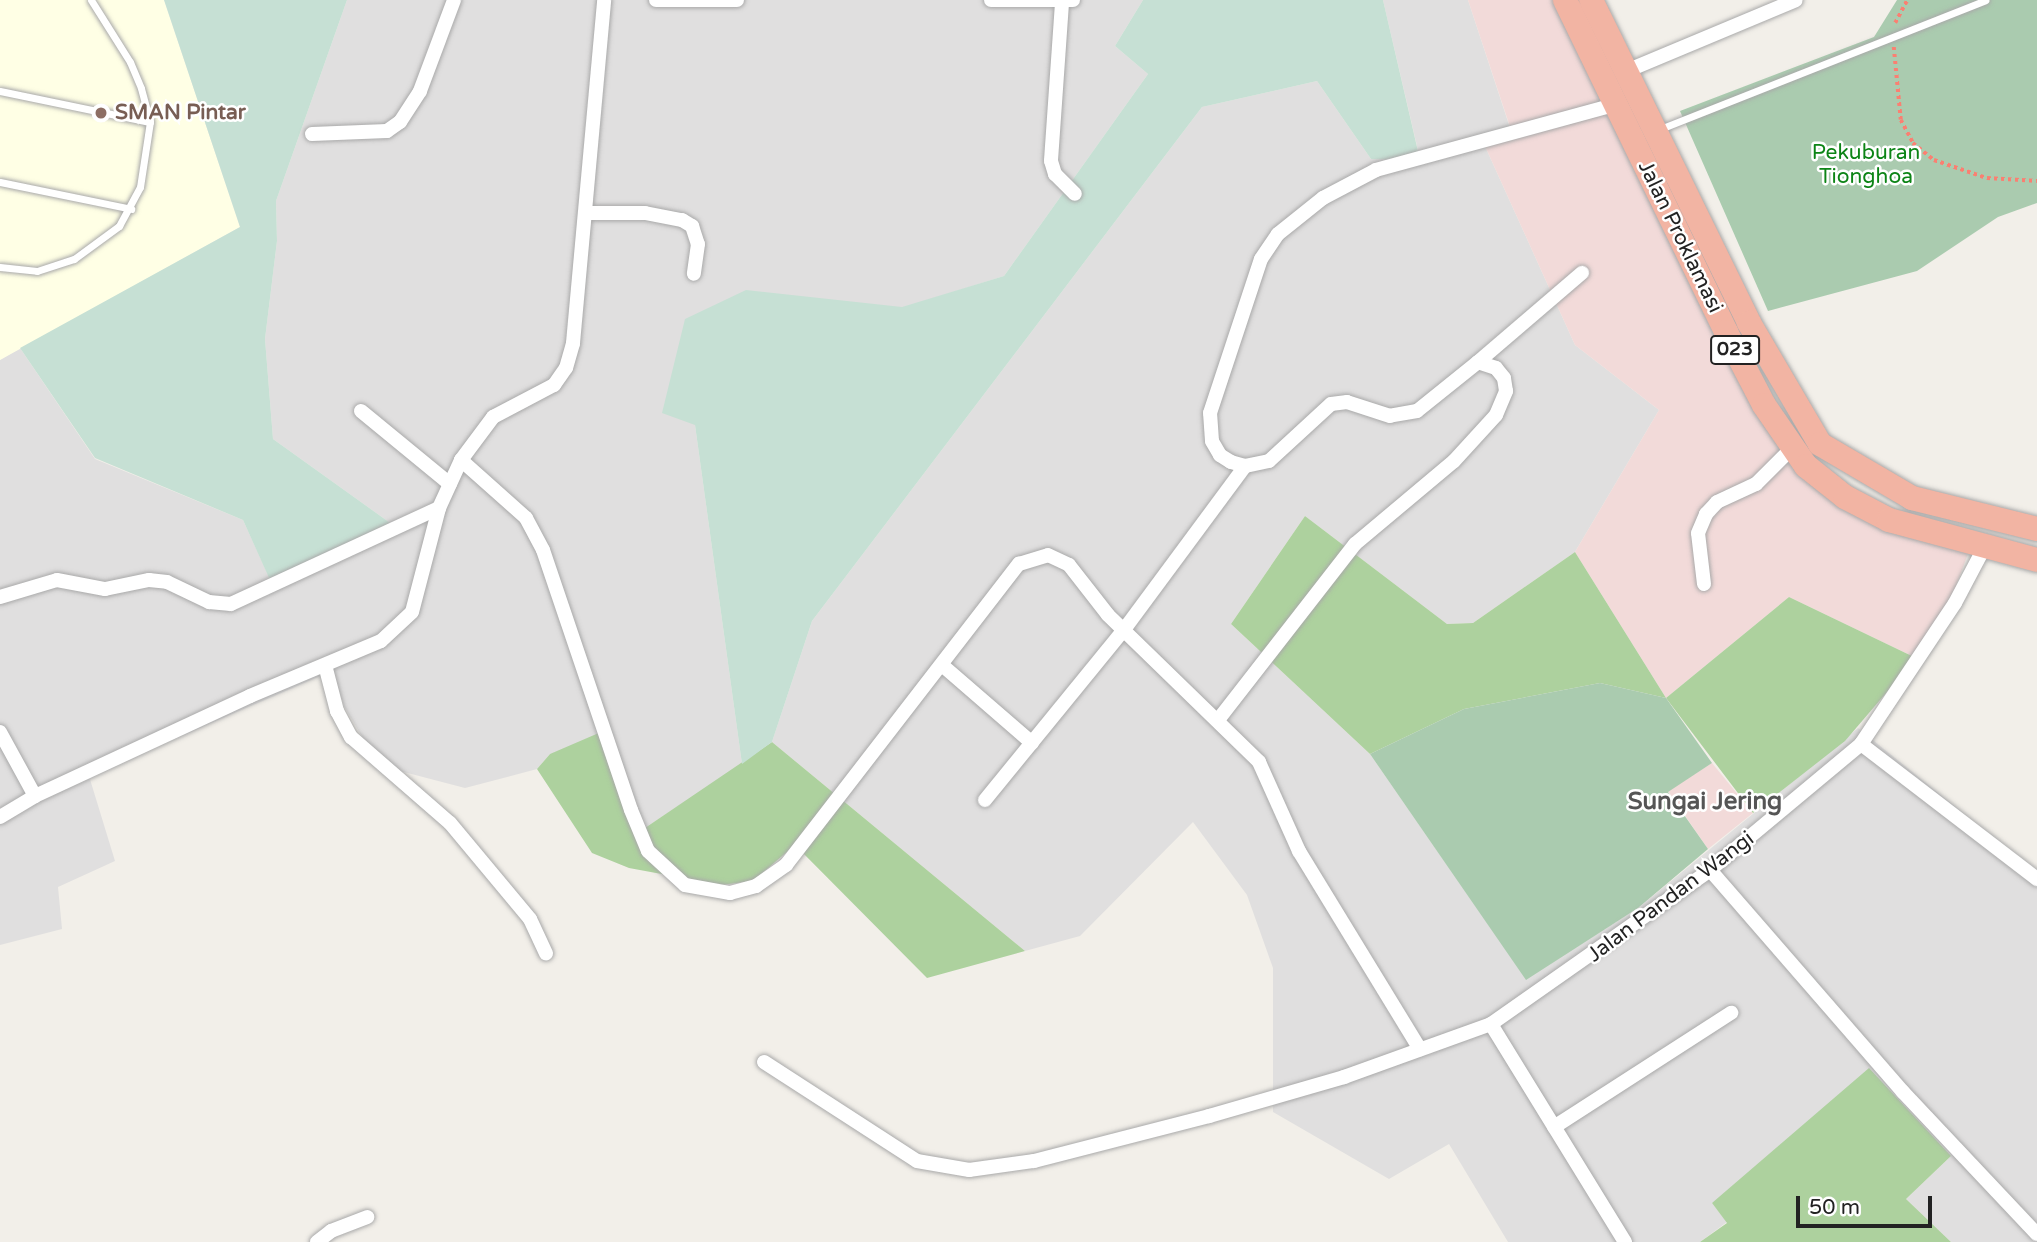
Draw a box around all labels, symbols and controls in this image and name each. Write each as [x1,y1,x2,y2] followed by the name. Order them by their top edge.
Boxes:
[115,100,246,126] place label: SMAN Pintar
[93,105,109,121] marker: SMAN Pintar
[1812,140,1920,190] park label: Pekuburan Tionghoa
[1632,157,1728,317] street label: Jalan Proklamasi
[1709,334,1761,366] road number: 023
[1628,788,1782,816] district label: Sungai Jering
[1583,826,1759,968] street label: Jalan Pandan Wangi
[1799,1182,1936,1226] scale bar
[1809,1195,1860,1220] text: 50 m

